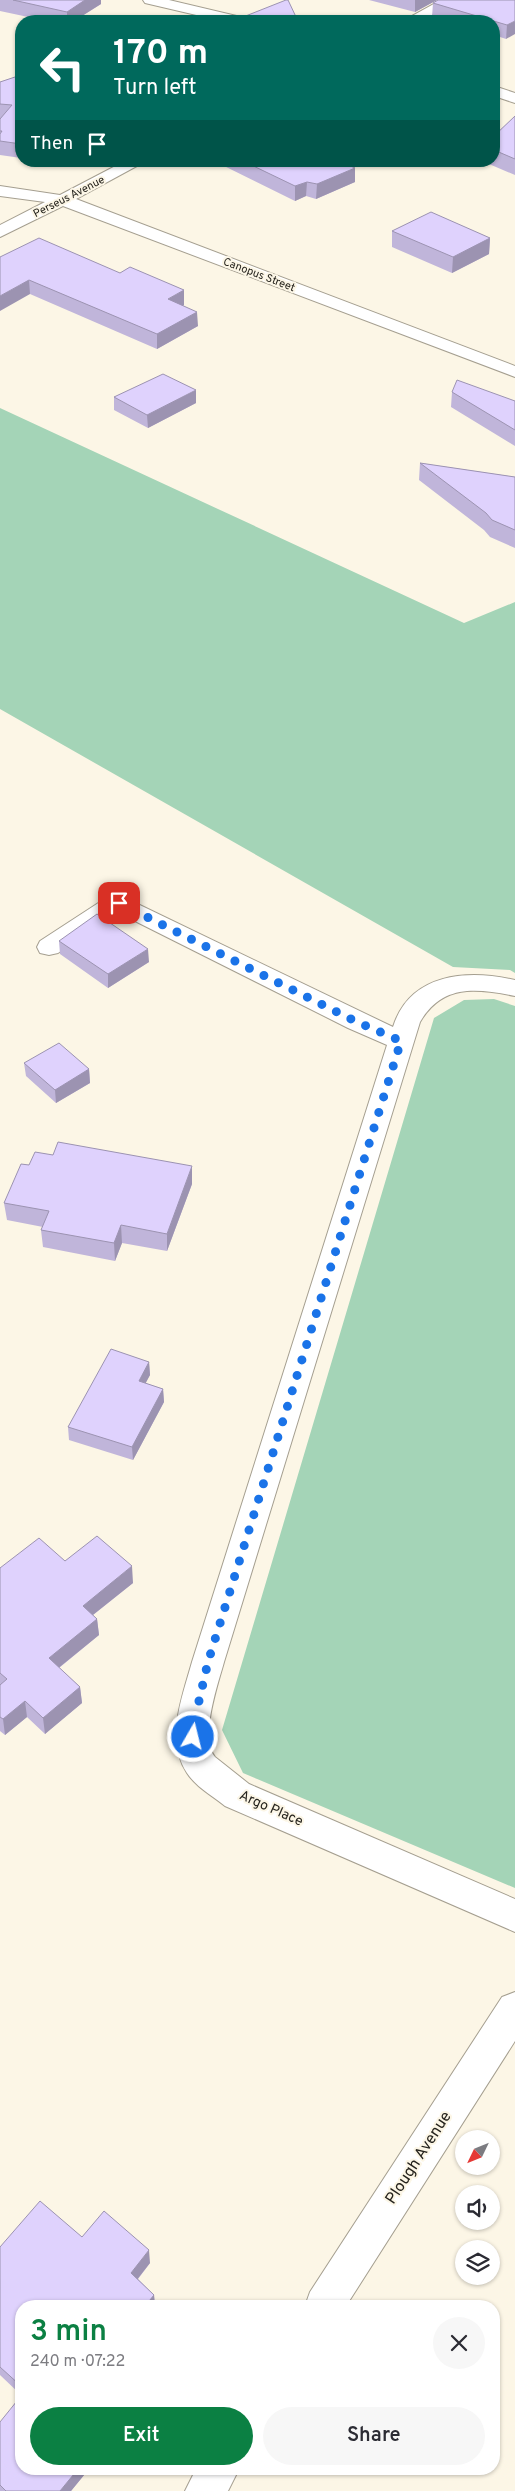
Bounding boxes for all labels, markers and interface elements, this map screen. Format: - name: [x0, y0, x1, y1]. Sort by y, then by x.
- text: 170 m: [113, 32, 208, 76]
- icon: left: [30, 35, 95, 100]
- text: Turn left: [113, 75, 196, 102]
- icon: arrive: [83, 130, 111, 158]
- text: Then: [30, 132, 73, 156]
- street label: Perseus Avenue: [31, 173, 107, 221]
- street label: Canopus Street: [221, 255, 297, 295]
- pin: [98, 882, 140, 924]
- icon: arrive: [105, 889, 133, 917]
- position arrow: [166, 1710, 218, 1762]
- street label: Argo Place: [236, 1787, 306, 1831]
- street label: Plough Avenue: [382, 2108, 456, 2208]
- north arrow: [455, 2130, 500, 2175]
- map controls: [455, 2130, 500, 2285]
- button: sound: [455, 2185, 500, 2230]
- button: layers: [455, 2240, 500, 2285]
- text: 3 min: [30, 2314, 107, 2351]
- button: close: [433, 2317, 485, 2369]
- text: 240 m · 07:22: [30, 2352, 125, 2372]
- button: Exit: [30, 2407, 253, 2465]
- button: Share: [263, 2407, 485, 2465]

